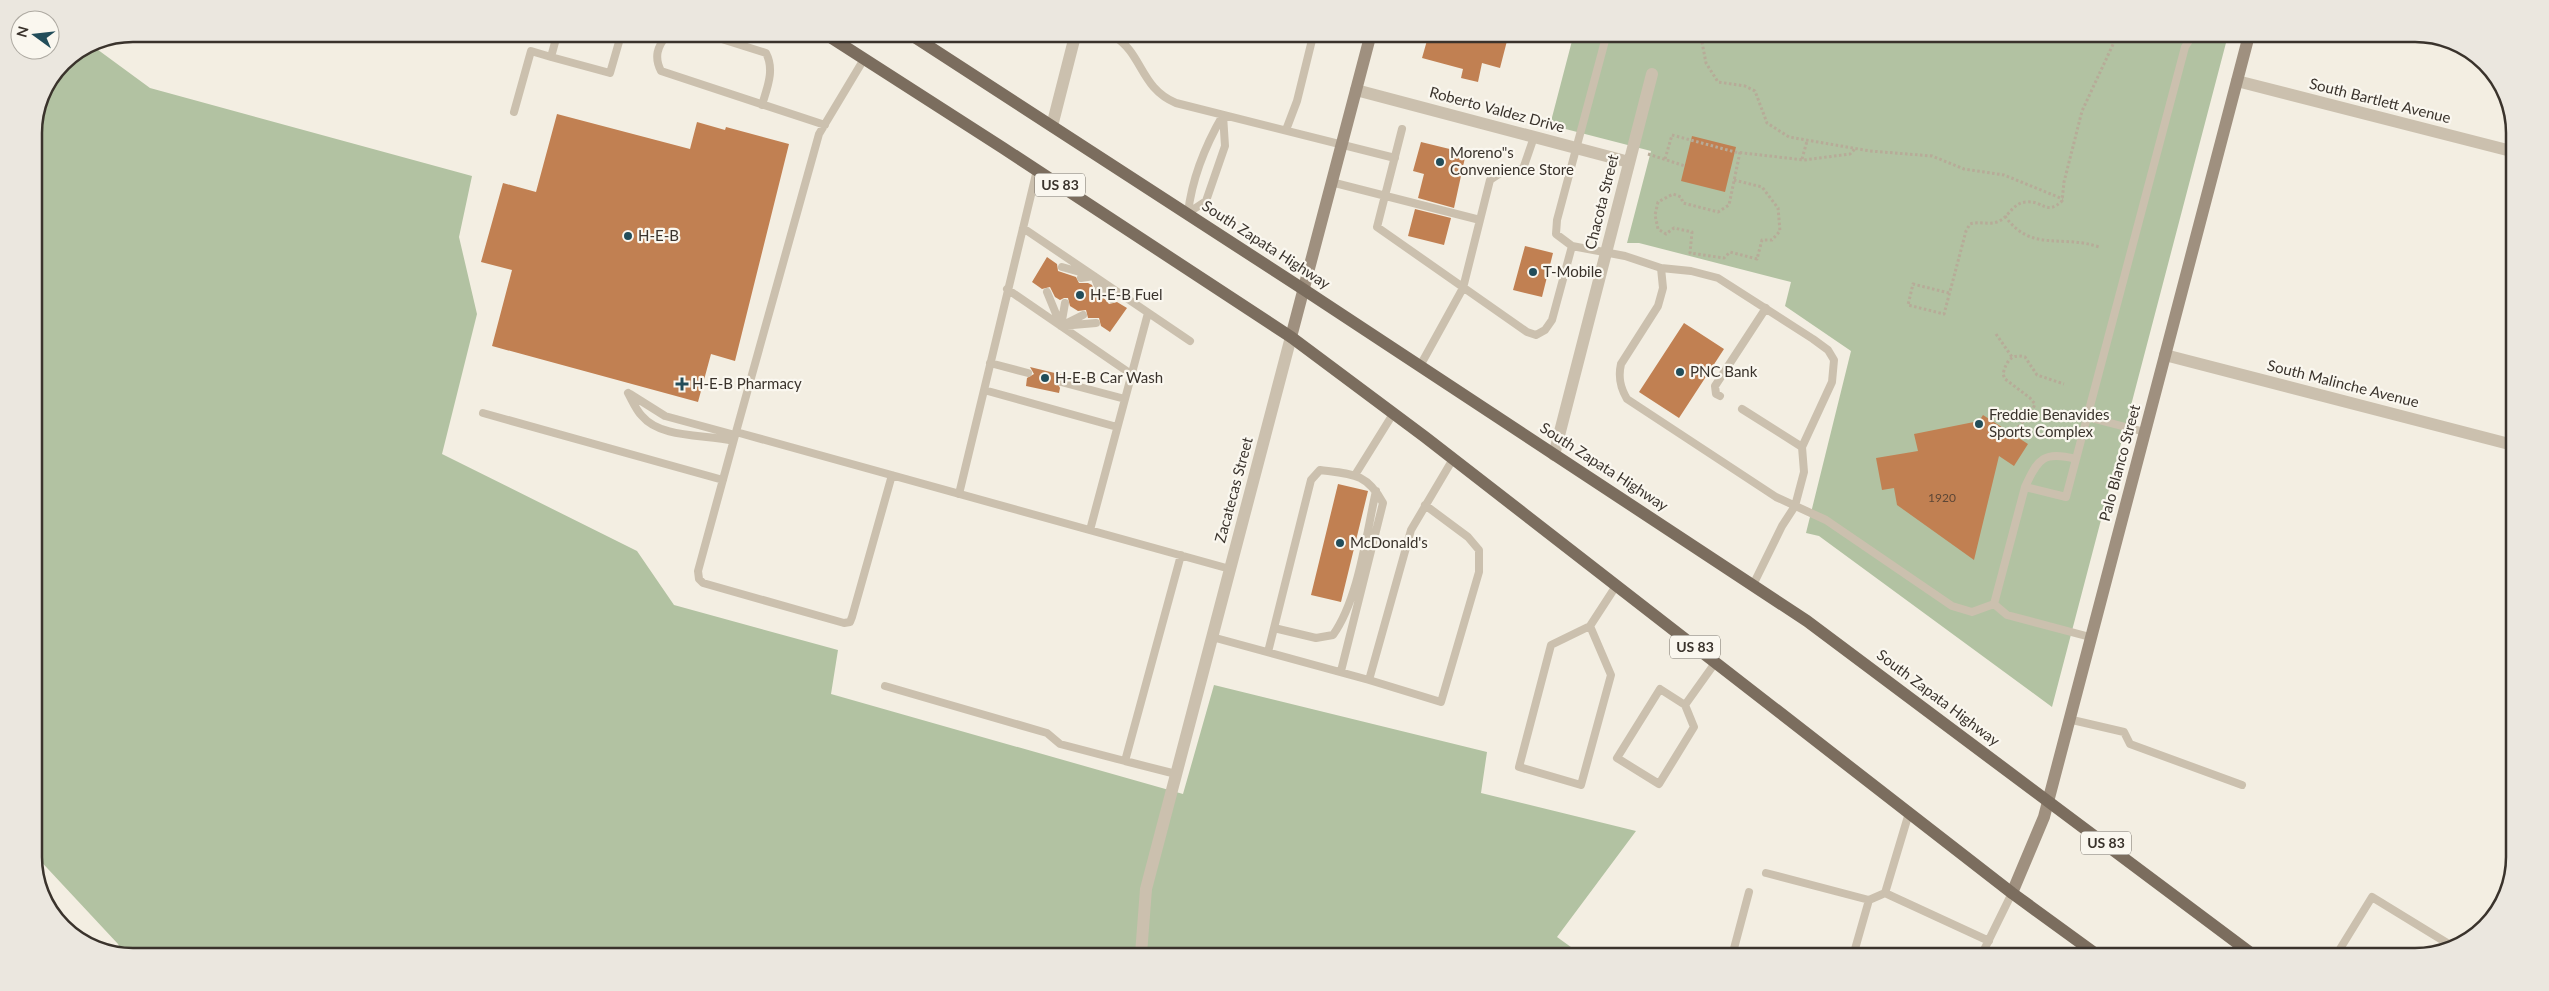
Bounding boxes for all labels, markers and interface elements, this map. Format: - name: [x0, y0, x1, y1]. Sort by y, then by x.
- north arrow: [10, 10, 60, 60]
- text: N: [12, 24, 32, 39]
- street label: South Bartlett Avenue: [2308, 74, 2453, 126]
- street label: Roberto Valdez Drive: [1428, 82, 1567, 136]
- place label: Moreno"s Convenience Store: [1450, 143, 1574, 178]
- street label: Chacota Street: [1581, 152, 1622, 251]
- marker: Moreno"s Convenience Store: [1434, 156, 1446, 168]
- road number: US 83: [1035, 174, 1085, 196]
- street label: South Zapata Highway: [1199, 196, 1334, 292]
- place label: H-E-B: [638, 226, 679, 244]
- marker: H-E-B: [622, 230, 634, 242]
- place label: T-Mobile: [1543, 262, 1602, 280]
- marker: T-Mobile: [1527, 266, 1539, 278]
- place label: H-E-B Fuel: [1090, 285, 1163, 303]
- marker: H-E-B Fuel: [1074, 289, 1086, 301]
- street label: South Malinche Avenue: [2266, 355, 2421, 411]
- place label: PNC Bank: [1690, 362, 1758, 380]
- marker: PNC Bank: [1674, 366, 1686, 378]
- place label: H-E-B Car Wash: [1055, 368, 1163, 386]
- marker: H-E-B Car Wash: [1039, 372, 1051, 384]
- place label: H-E-B Pharmacy: [692, 374, 802, 392]
- marker: H-E-B Pharmacy: [676, 378, 688, 390]
- street label: Palo Blanco Street: [2095, 402, 2143, 523]
- place label: Freddie Benavides Sports Complex: [1989, 405, 2109, 440]
- street label: South Zapata Highway: [1537, 418, 1672, 514]
- marker: Freddie Benavides Sports Complex: [1973, 418, 1985, 430]
- street label: Zacatecas Street: [1210, 434, 1256, 545]
- house number: 1920: [1928, 490, 1956, 505]
- place label: McDonald's: [1350, 533, 1428, 551]
- marker: McDonald's: [1334, 537, 1346, 549]
- road number: US 83: [1670, 636, 1720, 659]
- street label: South Zapata Highway: [1874, 645, 2004, 749]
- road number: US 83: [2081, 831, 2131, 854]

